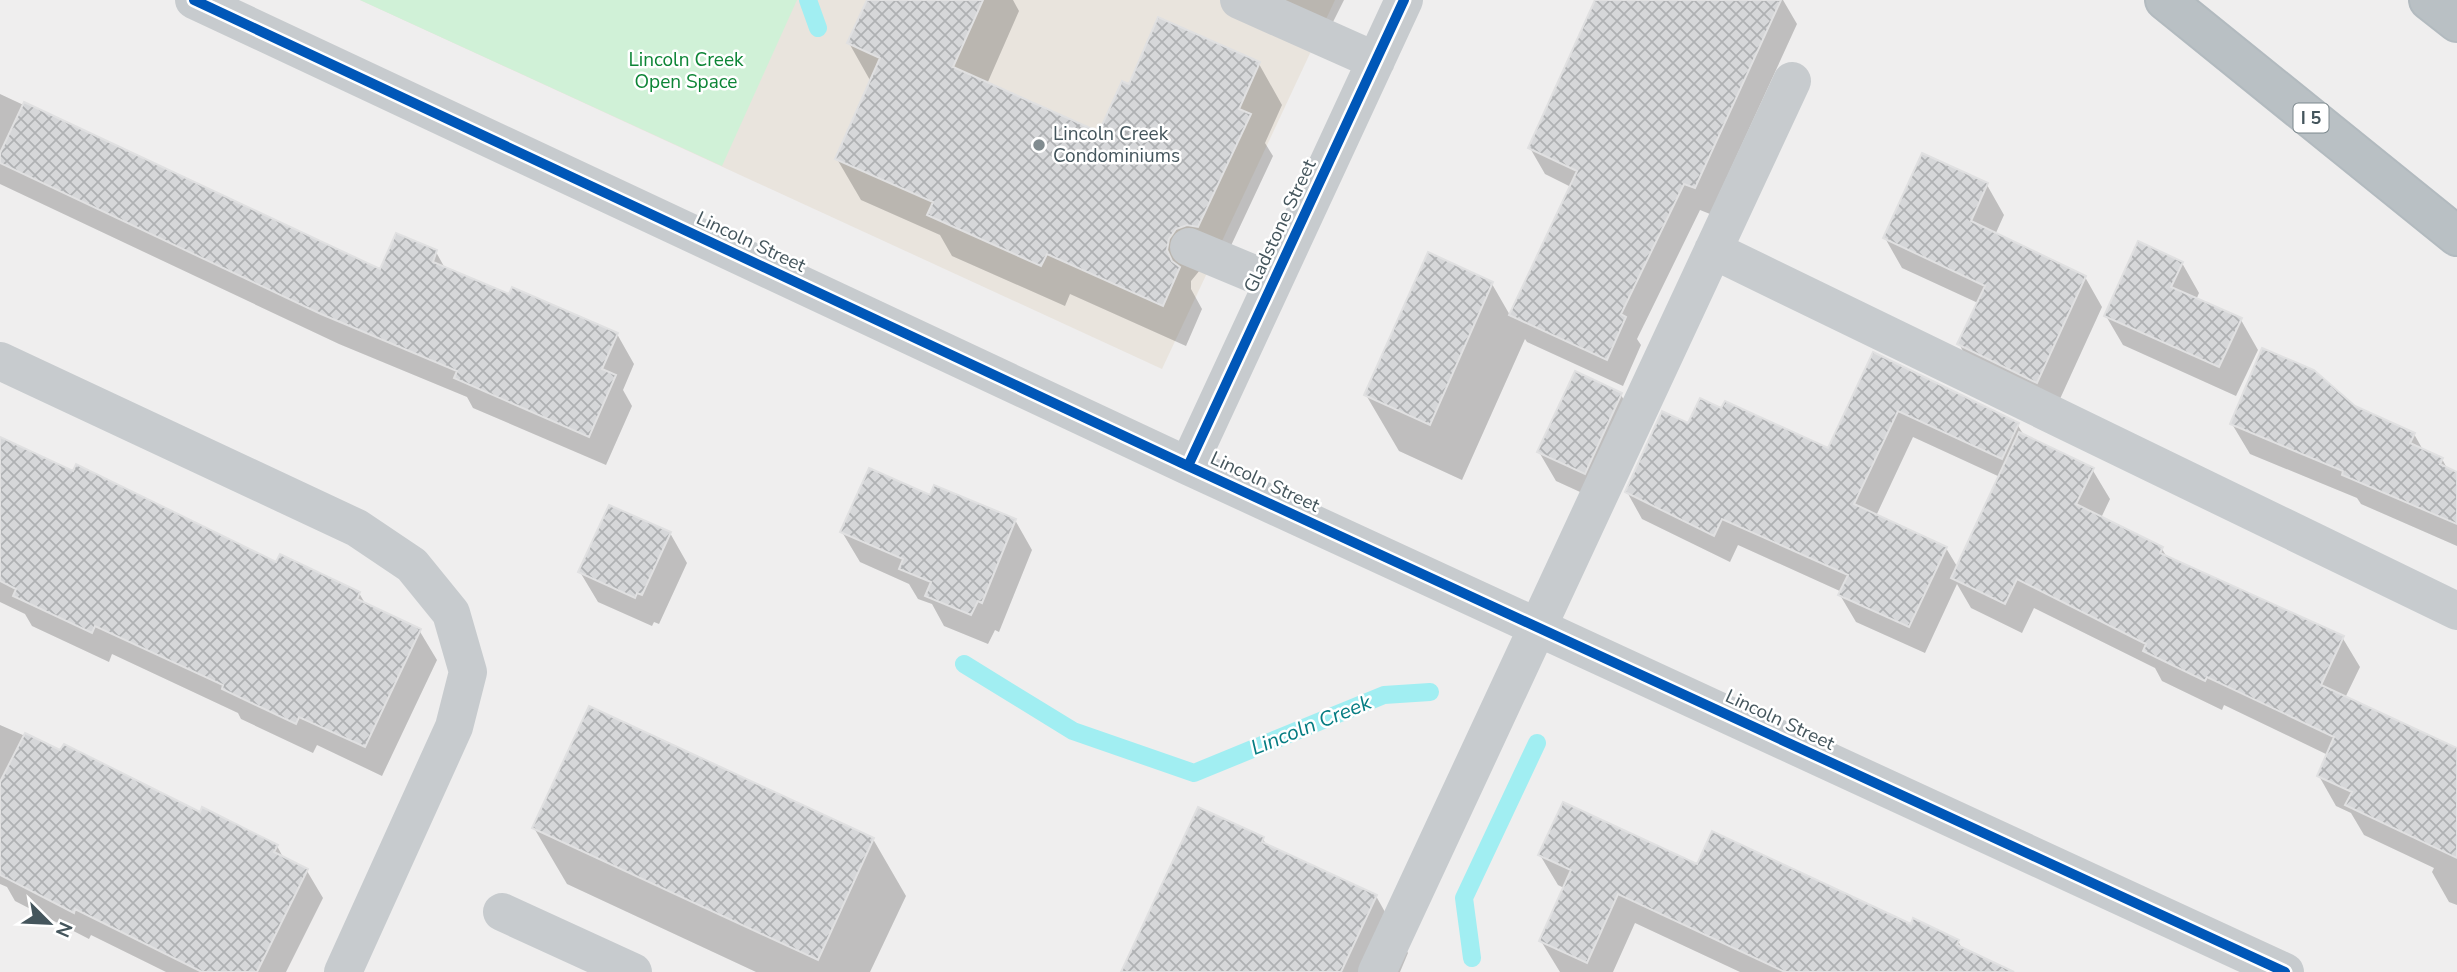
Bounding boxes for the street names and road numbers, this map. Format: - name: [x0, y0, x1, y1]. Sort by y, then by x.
- road number: I 5: [2294, 104, 2328, 132]
- street label: Gladstone Street: [1238, 155, 1322, 297]
- street label: Lincoln Street: [692, 205, 810, 279]
- street label: Lincoln Street: [1206, 445, 1324, 519]
- street label: Lincoln Street: [1721, 683, 1839, 757]

